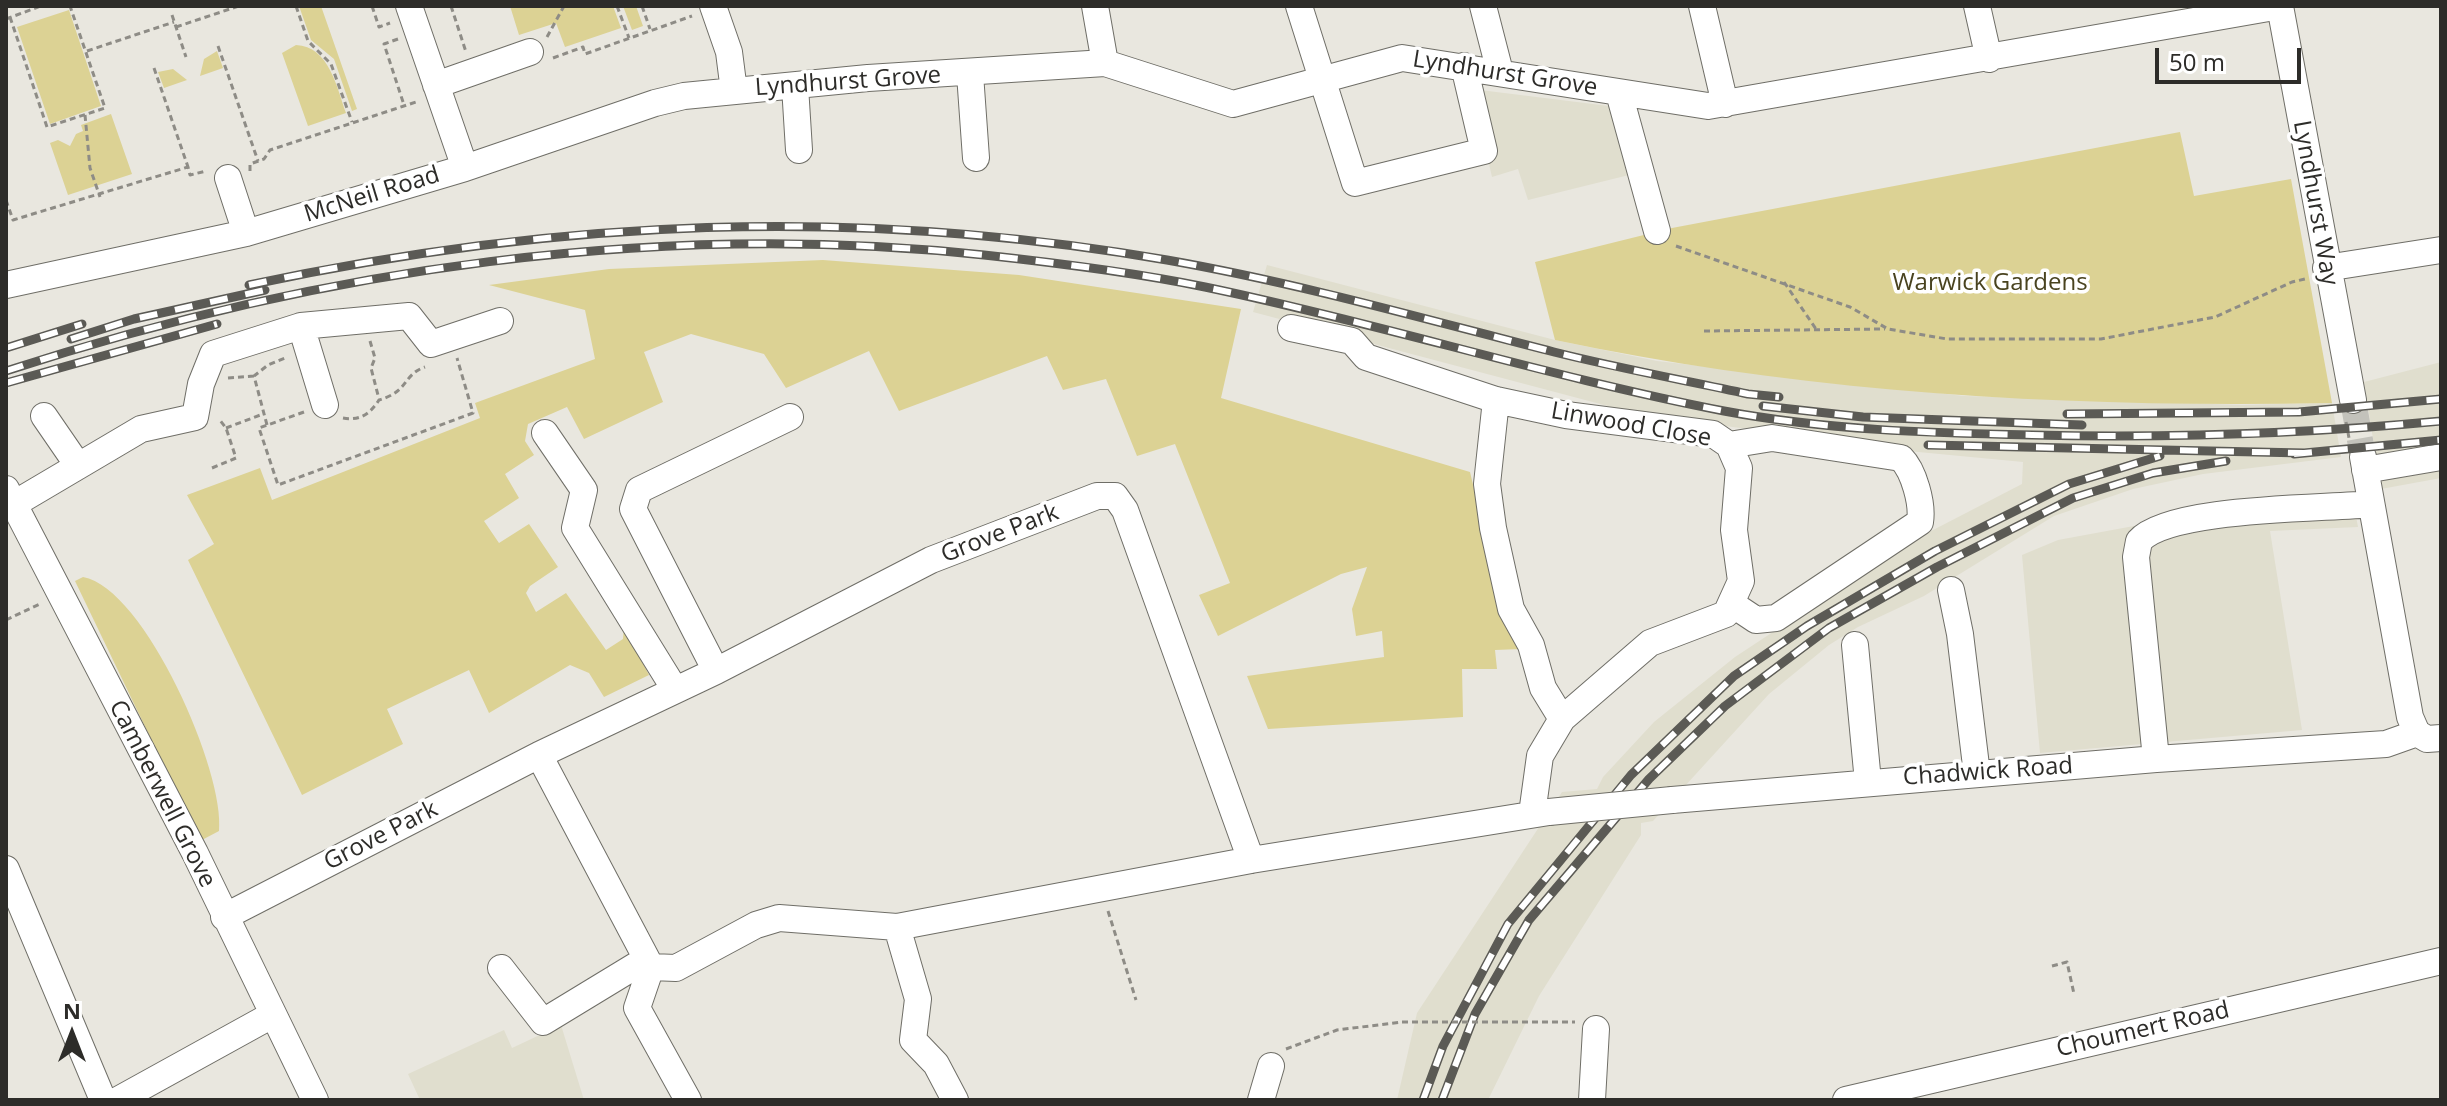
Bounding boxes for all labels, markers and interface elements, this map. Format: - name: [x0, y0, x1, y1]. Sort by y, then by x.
- scale bar: [2159, 32, 2305, 82]
- street label: Lyndhurst Grove: [1411, 45, 1599, 103]
- text: 50 m: [2169, 45, 2225, 78]
- street label: Lyndhurst Grove: [754, 61, 942, 103]
- street label: Lyndhurst Way: [2286, 118, 2344, 288]
- street label: McNeil Road: [301, 161, 443, 229]
- park label: Warwick Gardens: [1892, 269, 2088, 297]
- street label: Linwood Close: [1549, 397, 1713, 453]
- street label: Grove Park: [937, 498, 1063, 570]
- street label: Camberwell Grove: [102, 696, 222, 892]
- street label: Chadwick Road: [1902, 752, 2074, 792]
- street label: Grove Park: [319, 795, 443, 877]
- north arrow: [32, 994, 112, 1074]
- text: N: [63, 995, 81, 1025]
- street label: Choumert Road: [2054, 996, 2232, 1064]

